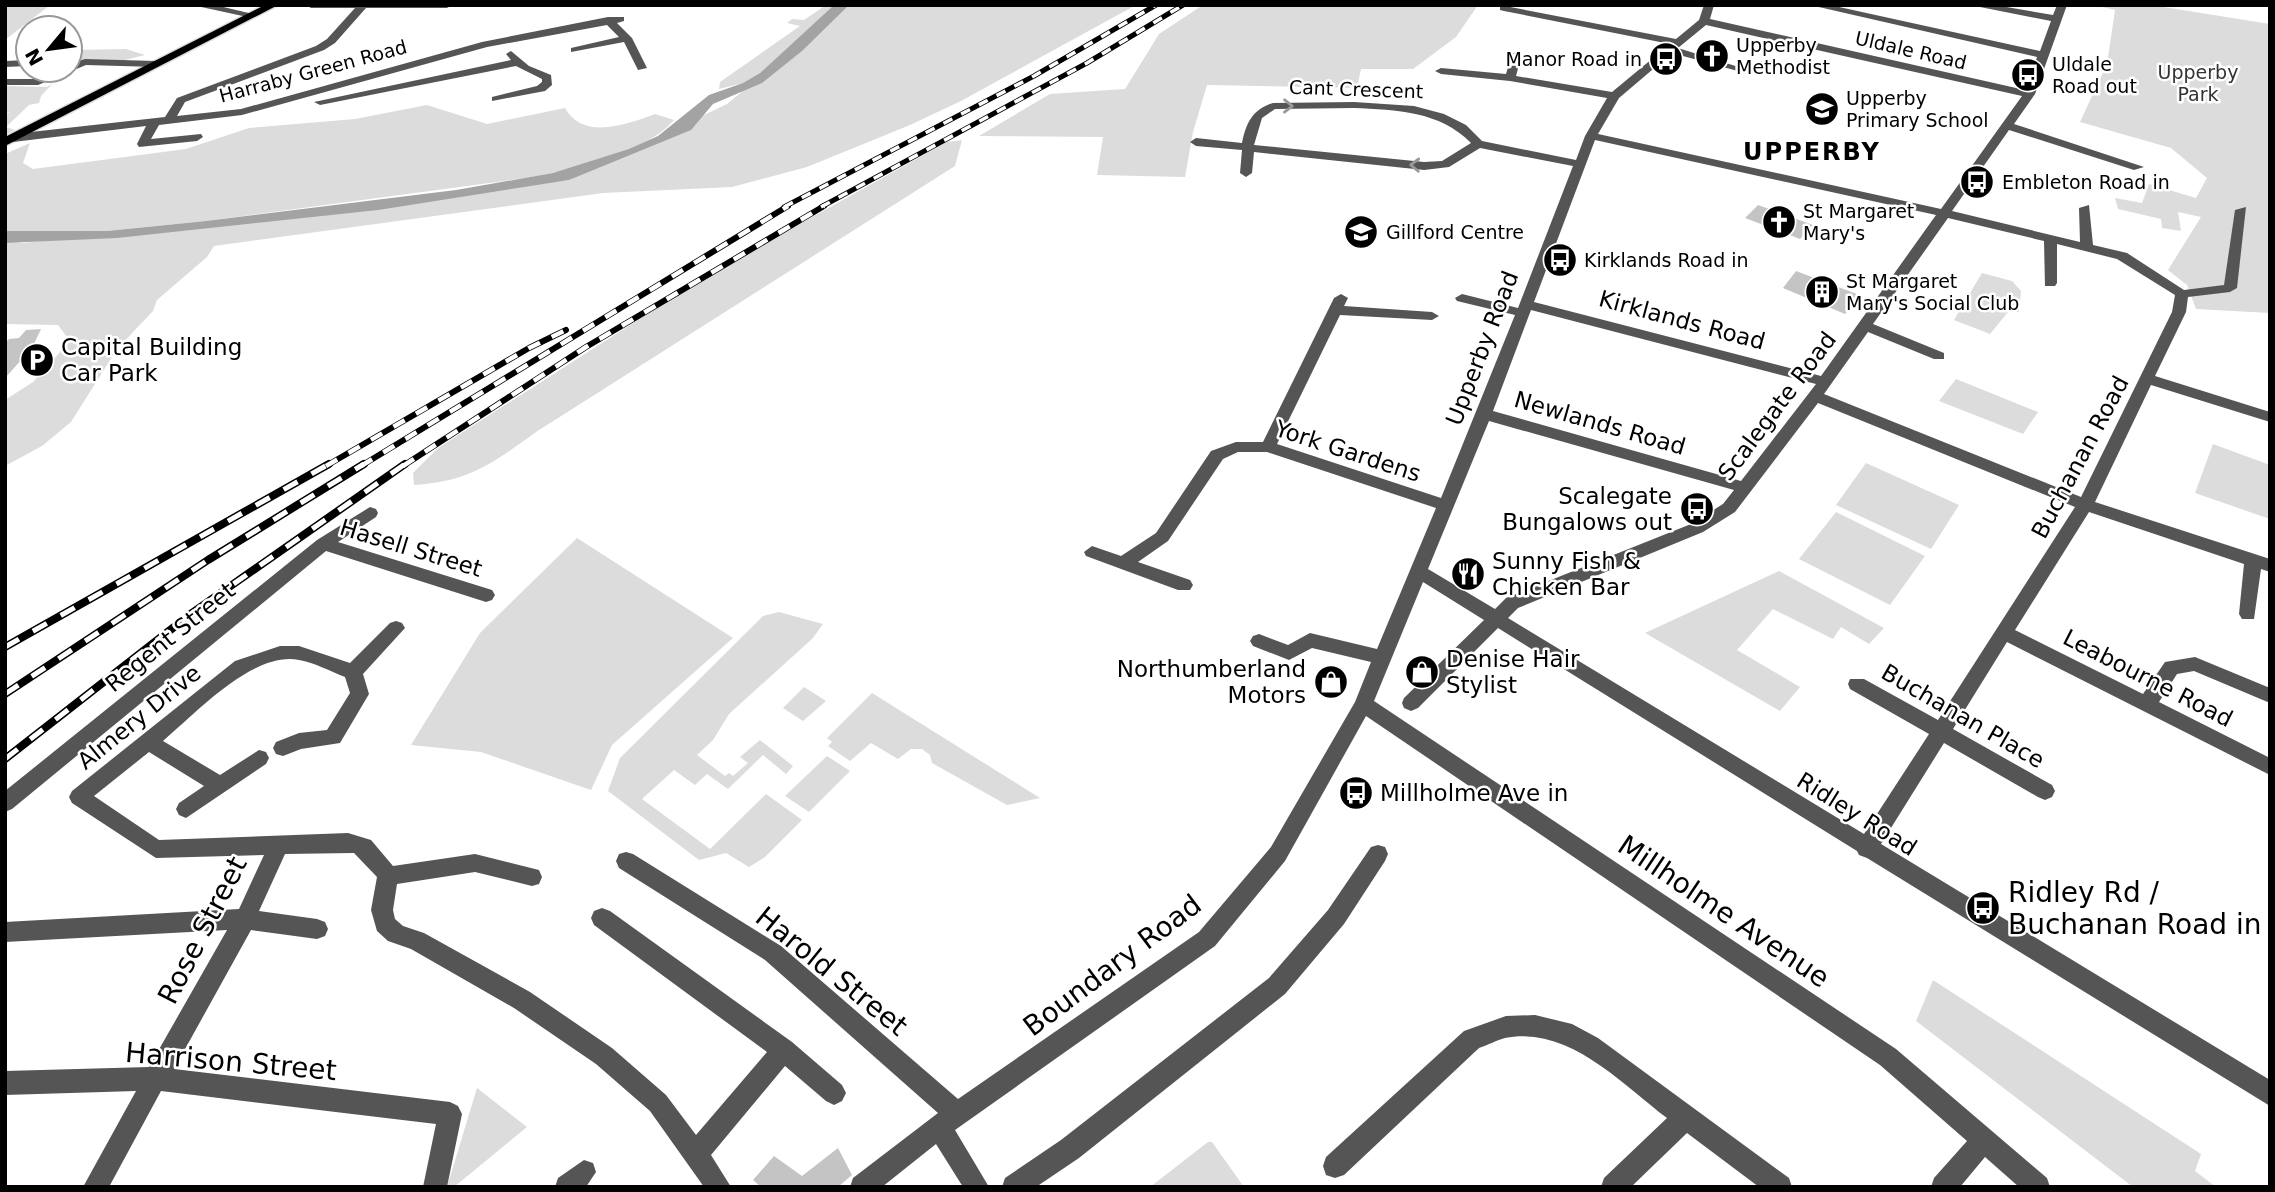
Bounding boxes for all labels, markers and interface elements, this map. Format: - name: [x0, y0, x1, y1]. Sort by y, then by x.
- north arrow: [14, 14, 84, 84]
- street label: Uldale Road: [1853, 27, 1969, 73]
- place label: Upperby Methodist: [1736, 34, 1830, 78]
- street label: Harraby Green Road: [217, 35, 409, 107]
- church icon: Upperby Methodist: [1693, 37, 1731, 75]
- bus stop icon: Manor Road in: [1647, 40, 1685, 78]
- text: N: [21, 45, 48, 70]
- place label: Manor Road in: [1505, 48, 1642, 70]
- place label: Uldale Road out: [2052, 53, 2137, 97]
- bus stop icon: Uldale Road out: [2009, 56, 2047, 94]
- park label: Upperby Park: [2158, 61, 2238, 105]
- street label: Cant Crescent: [1288, 76, 1424, 102]
- place label: Upperby Primary School: [1846, 87, 1989, 131]
- school or university icon: Upperby Primary School: [1803, 90, 1841, 128]
- one-way arrow: [1283, 98, 1293, 114]
- district label: UPPERBY: [1743, 138, 1881, 166]
- one-way arrow: [1410, 158, 1421, 173]
- bus stop icon: Embleton Road in: [1958, 163, 1996, 201]
- place label: Embleton Road in: [2002, 171, 2170, 193]
- place label: St Margaret Mary's: [1803, 200, 1914, 244]
- church icon: St Margaret Mary's: [1760, 203, 1798, 241]
- school or university icon: Gillford Centre: [1342, 213, 1380, 251]
- place label: Gillford Centre: [1386, 221, 1524, 243]
- bus stop icon: Kirklands Road in: [1541, 241, 1579, 279]
- place label: Kirklands Road in: [1584, 249, 1749, 271]
- street label: Upperby Road: [1441, 267, 1523, 429]
- place label: St Margaret Mary's Social Club: [1846, 270, 2019, 314]
- building icon: St Margaret Mary's Social Club: [1803, 273, 1841, 311]
- street label: Kirklands Road: [1596, 285, 1768, 355]
- street label: Scalegate Road: [1713, 327, 1841, 485]
- place label: Capital Building Car Park: [61, 334, 242, 386]
- parking icon: Capital Building Car Park: [18, 341, 56, 379]
- street label: Buchanan Road: [2026, 371, 2134, 543]
- street label: Newlands Road: [1511, 386, 1689, 460]
- street label: York Gardens: [1271, 415, 1424, 487]
- place label: Scalegate Bungalows out: [1502, 483, 1672, 535]
- bus stop icon: Scalegate Bungalows out: [1678, 490, 1716, 528]
- street label: Hasell Street: [337, 514, 485, 582]
- place label: Sunny Fish & Chicken Bar: [1492, 548, 1641, 600]
- restaurant icon: Sunny Fish & Chicken Bar: [1449, 555, 1487, 593]
- street label: Regent Street: [100, 577, 240, 697]
- street label: Leabourne Road: [2059, 624, 2237, 732]
- place label: Denise Hair Stylist: [1446, 646, 1580, 698]
- shop icon: Denise Hair Stylist: [1403, 653, 1441, 691]
- place label: Northumberland Motors: [1117, 656, 1306, 708]
- street label: Buchanan Place: [1877, 659, 2049, 773]
- street label: Almery Drive: [72, 660, 206, 774]
- shop icon: Northumberland Motors: [1312, 663, 1350, 701]
- street label: Ridley Road: [1792, 767, 1922, 861]
- bus stop icon: Millholme Ave in: [1337, 774, 1375, 812]
- place label: Millholme Ave in: [1380, 780, 1568, 806]
- street label: Millholme Avenue: [1612, 829, 1836, 994]
- street label: Rose Street: [151, 851, 254, 1009]
- place label: Ridley Rd / Buchanan Road in: [2008, 876, 2262, 941]
- street label: Boundary Road: [1017, 888, 1208, 1043]
- bus stop icon: Ridley Rd / Buchanan Road in: [1964, 889, 2002, 927]
- street label: Harold Street: [749, 900, 914, 1043]
- street label: Harrison Street: [124, 1036, 338, 1087]

